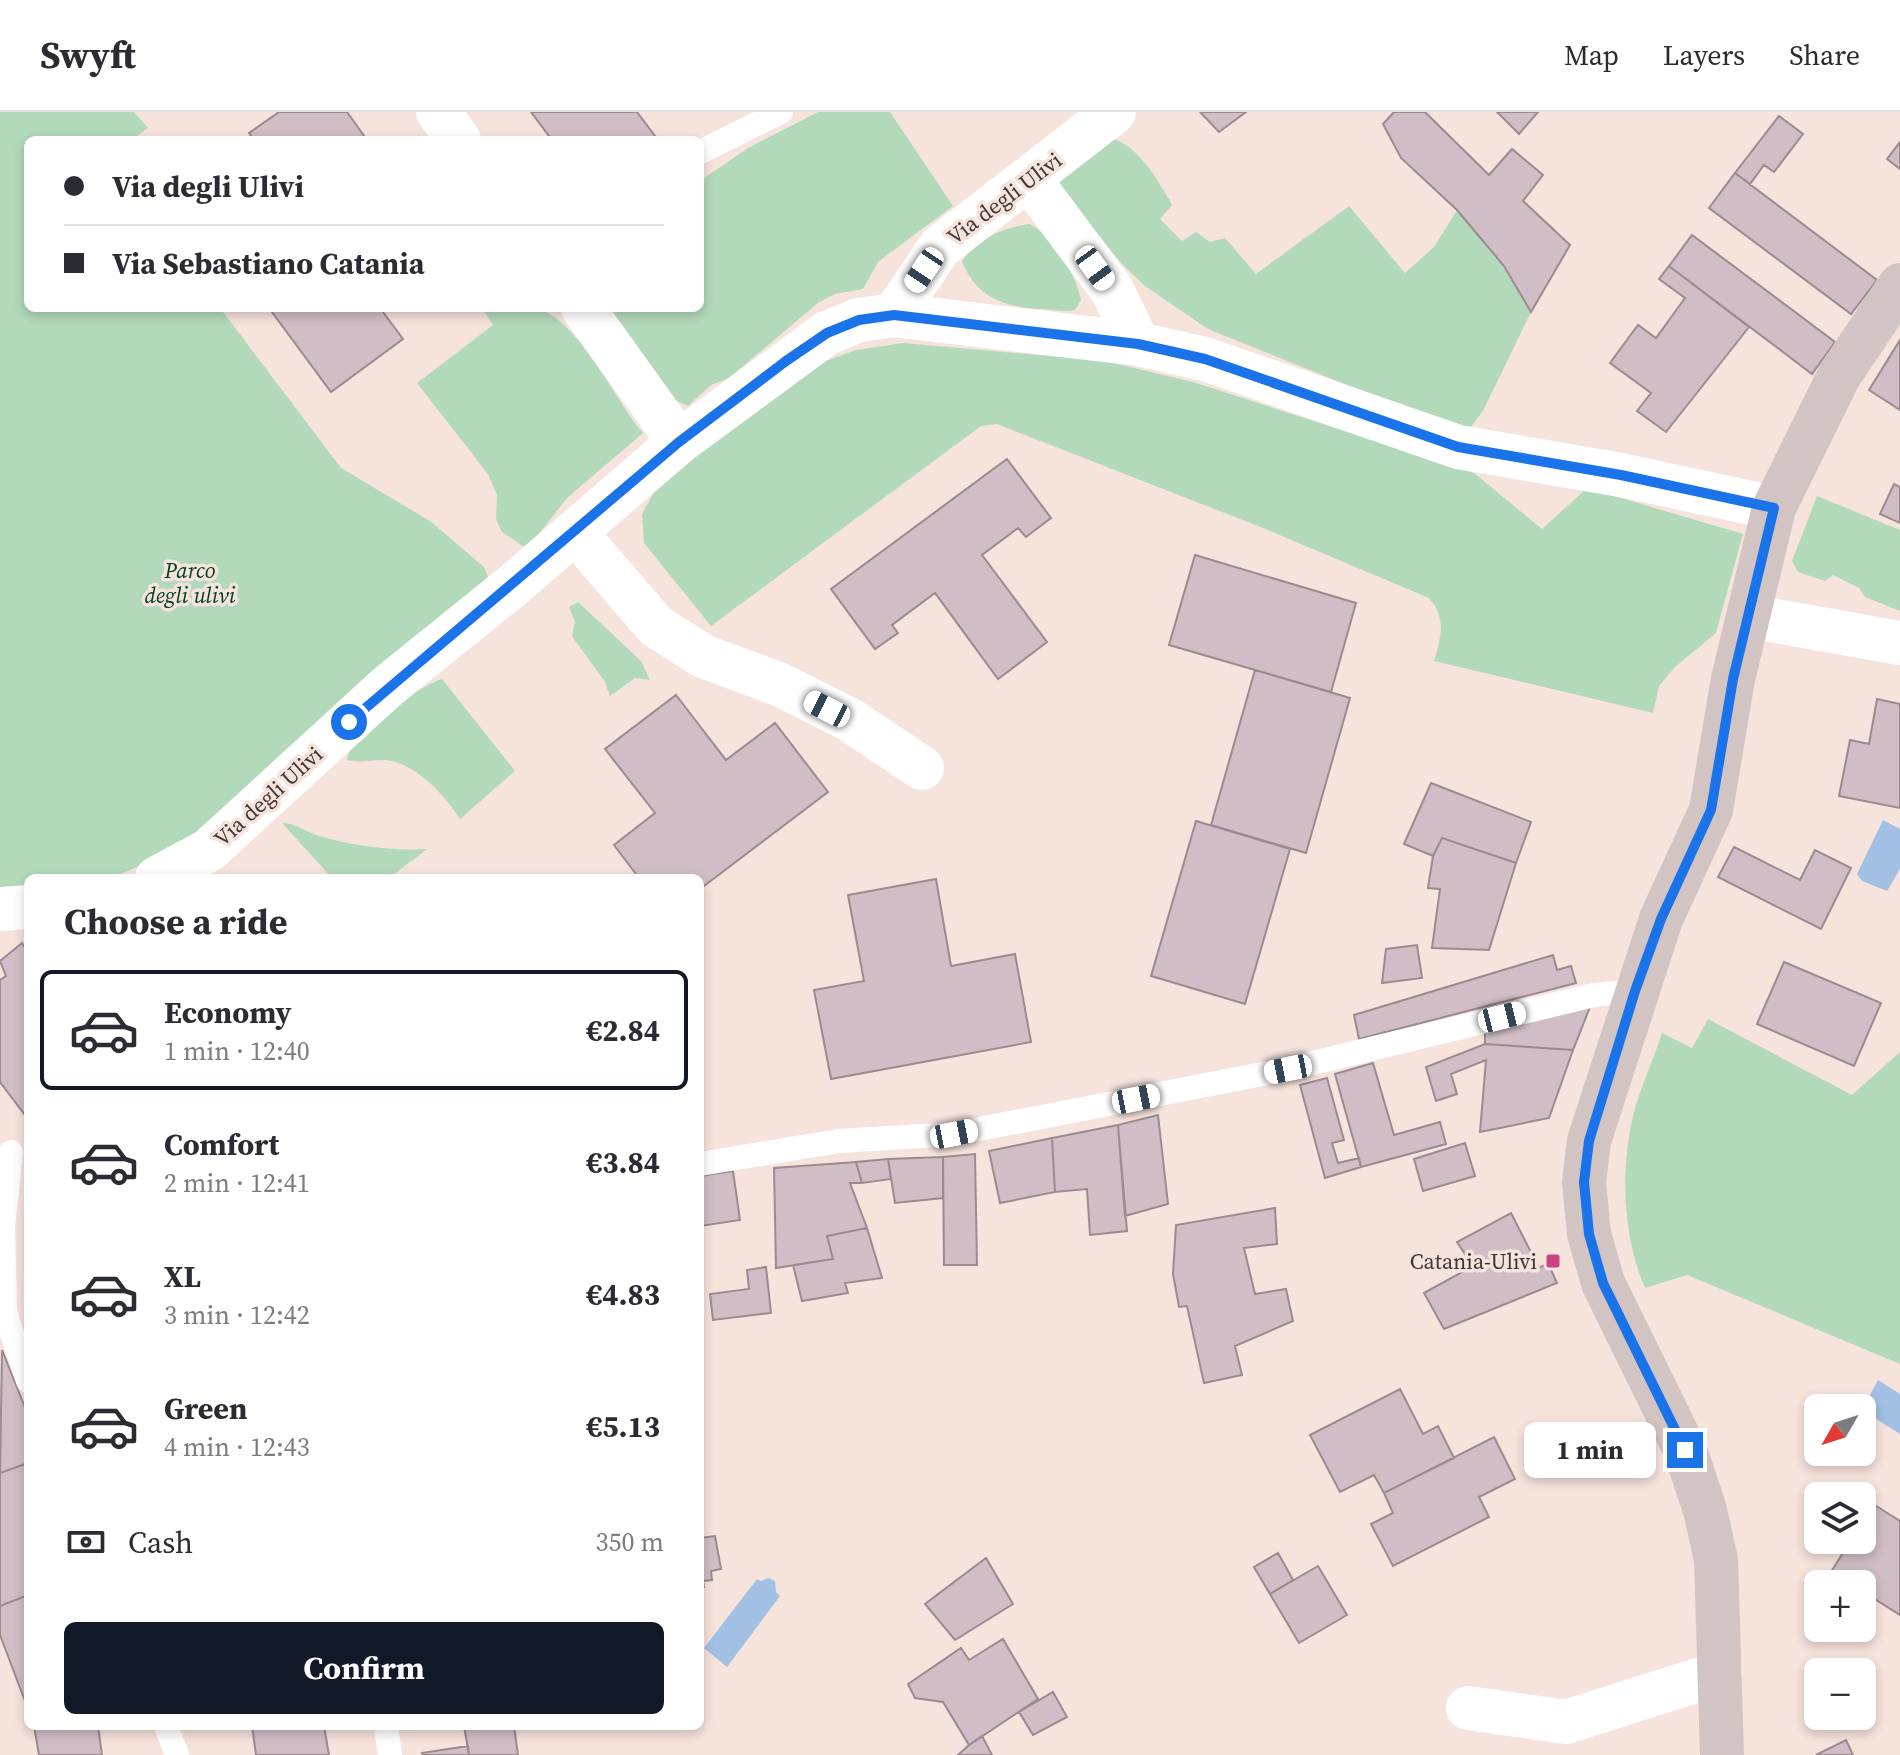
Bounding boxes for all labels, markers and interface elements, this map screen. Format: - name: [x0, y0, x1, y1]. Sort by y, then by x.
- text: Swyft: [40, 29, 136, 81]
- text: Map: [1564, 36, 1619, 74]
- text: Layers: [1663, 36, 1745, 74]
- text: Share: [1789, 36, 1860, 74]
- street label: Via degli Ulivi: [940, 145, 1068, 251]
- text: Via degli Ulivi: [112, 166, 304, 207]
- car: [1071, 242, 1119, 294]
- text: Via Sebastiano Catania: [112, 243, 425, 284]
- car: [901, 243, 947, 297]
- park label: Parco degli ulivi: [145, 555, 236, 610]
- car: [800, 687, 854, 731]
- route start: [331, 704, 367, 740]
- street label: Via degli Ulivi: [207, 739, 329, 853]
- text: Choose a ride: [64, 897, 287, 946]
- text: Economy: [164, 992, 292, 1033]
- icon: car: [68, 994, 140, 1066]
- car: [1476, 1000, 1528, 1034]
- text: €2.84: [586, 1010, 660, 1051]
- text: 1 min · 12:40: [164, 1033, 310, 1069]
- car: [1262, 1053, 1314, 1085]
- car: [1110, 1083, 1162, 1115]
- car: [928, 1118, 980, 1150]
- text: Comfort: [164, 1124, 279, 1165]
- icon: car: [68, 1126, 140, 1198]
- text: €3.84: [586, 1142, 660, 1183]
- text: 2 min · 12:41: [164, 1165, 310, 1201]
- place label: Catania-Ulivi: [1410, 1246, 1537, 1276]
- marker: Catania-Ulivi: [1544, 1252, 1562, 1270]
- text: XL: [164, 1256, 201, 1297]
- icon: car: [68, 1258, 140, 1330]
- text: €4.83: [586, 1274, 660, 1315]
- text: 3 min · 12:42: [164, 1297, 310, 1333]
- text: Green: [164, 1388, 247, 1429]
- icon: car: [68, 1390, 140, 1462]
- north arrow: [1804, 1394, 1876, 1466]
- map controls: [1804, 1394, 1876, 1730]
- text: €5.13: [586, 1406, 660, 1447]
- callout: 1 min: [1525, 1422, 1657, 1478]
- text: 4 min · 12:43: [164, 1429, 310, 1465]
- text: 1 min: [1556, 1432, 1624, 1468]
- route end: [1667, 1432, 1703, 1468]
- button: layers: [1804, 1482, 1876, 1554]
- icon: cash: [64, 1520, 108, 1564]
- text: Cash: [128, 1522, 193, 1563]
- text: 350 m: [596, 1524, 664, 1560]
- button: +: [1804, 1570, 1876, 1642]
- button: Confirm: [64, 1622, 664, 1714]
- button: −: [1804, 1658, 1876, 1730]

